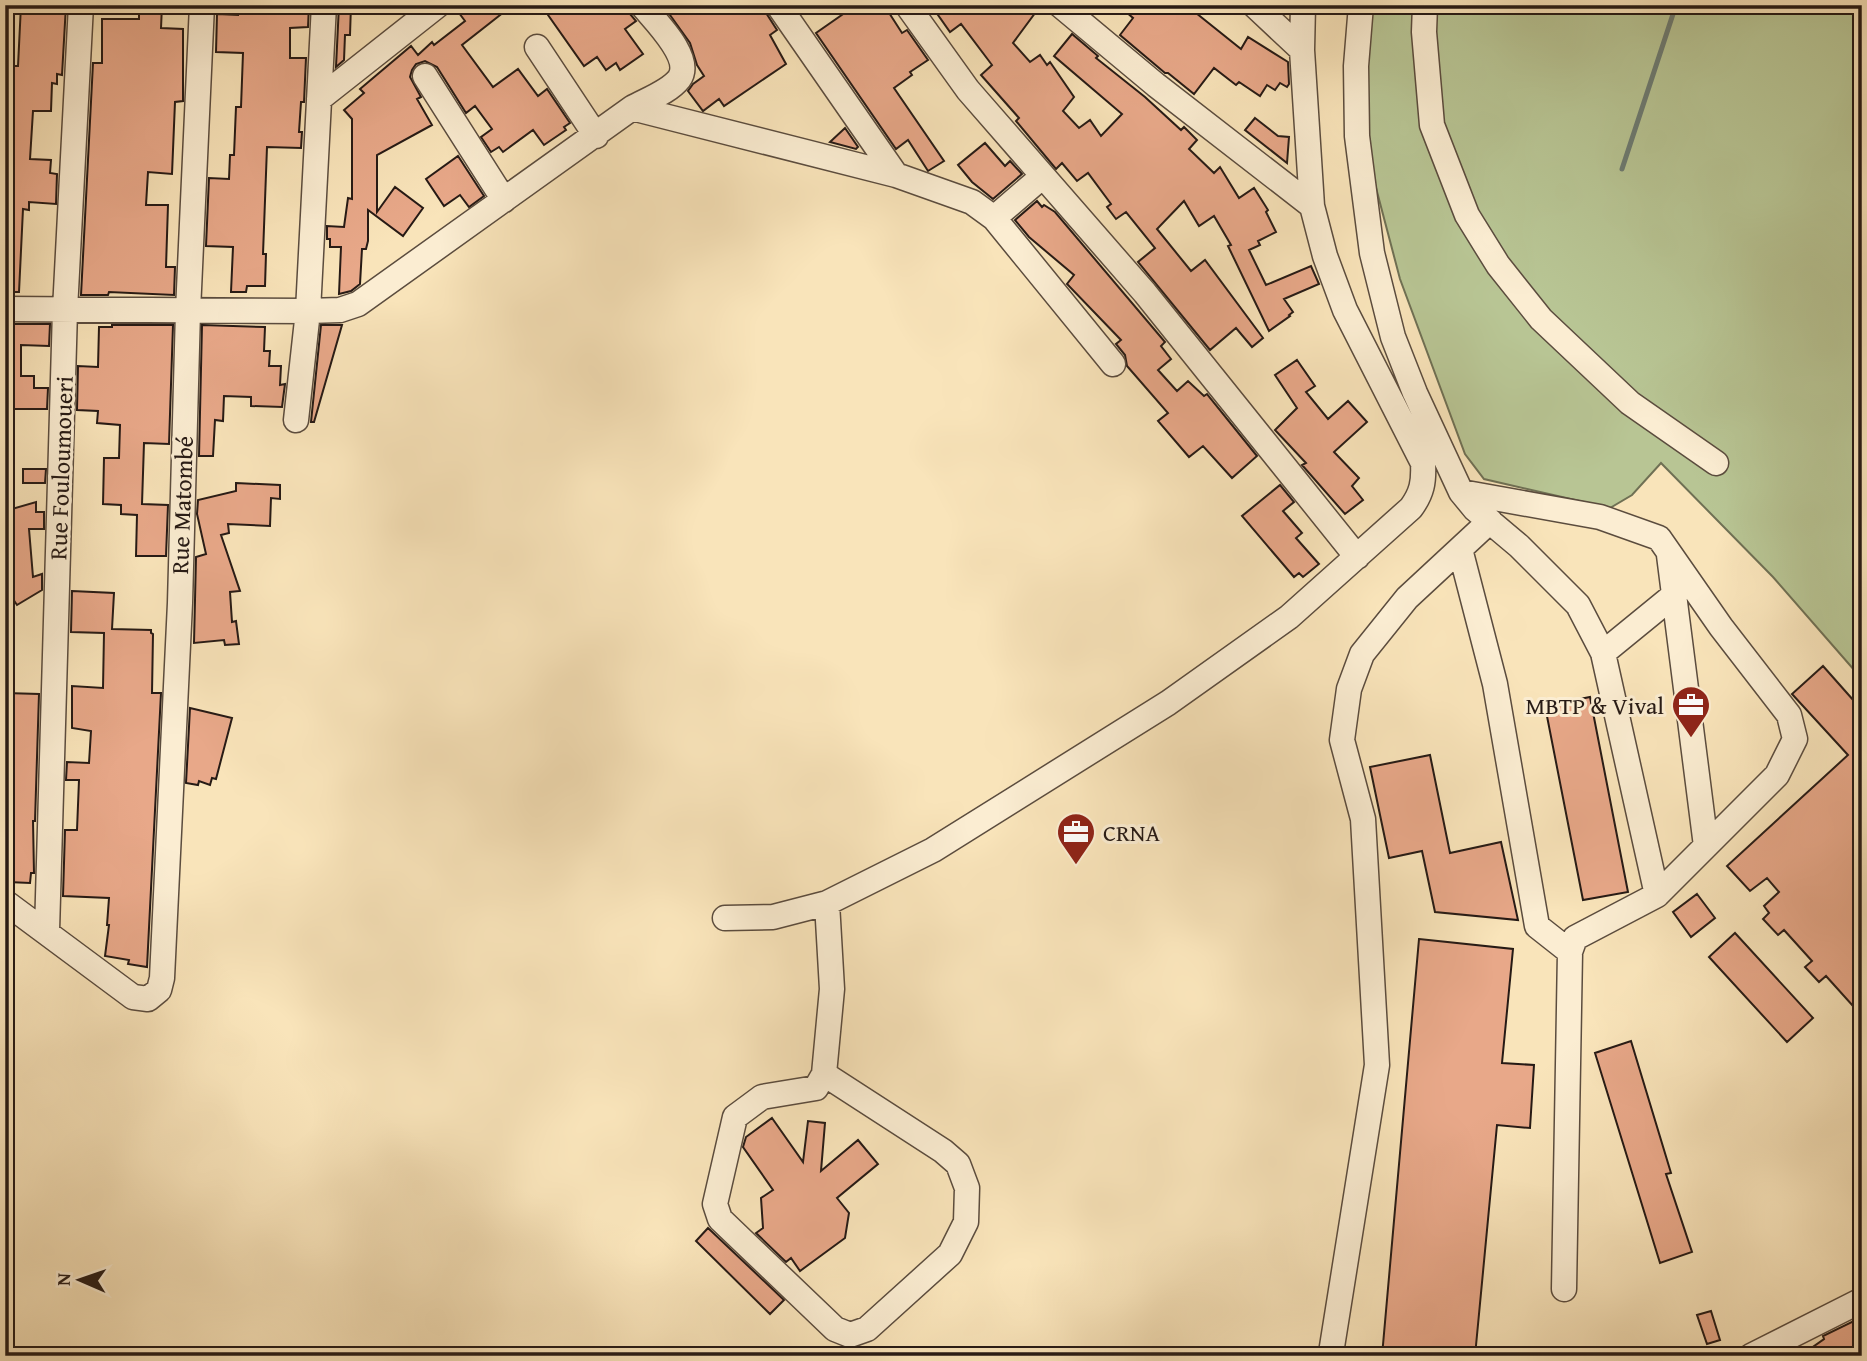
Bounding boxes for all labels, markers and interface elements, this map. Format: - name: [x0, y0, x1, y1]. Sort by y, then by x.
- street label: Rue Fouloumoueri: [40, 375, 82, 561]
- street label: Rue Matombé: [162, 435, 202, 575]
- office icon: MBTP & Vival: [1670, 684, 1712, 739]
- place label: MBTP & Vival: [1526, 688, 1664, 723]
- office icon: CRNA: [1055, 811, 1097, 866]
- place label: CRNA: [1103, 815, 1161, 850]
- north arrow: [46, 1246, 116, 1316]
- text: N: [49, 1272, 77, 1286]

